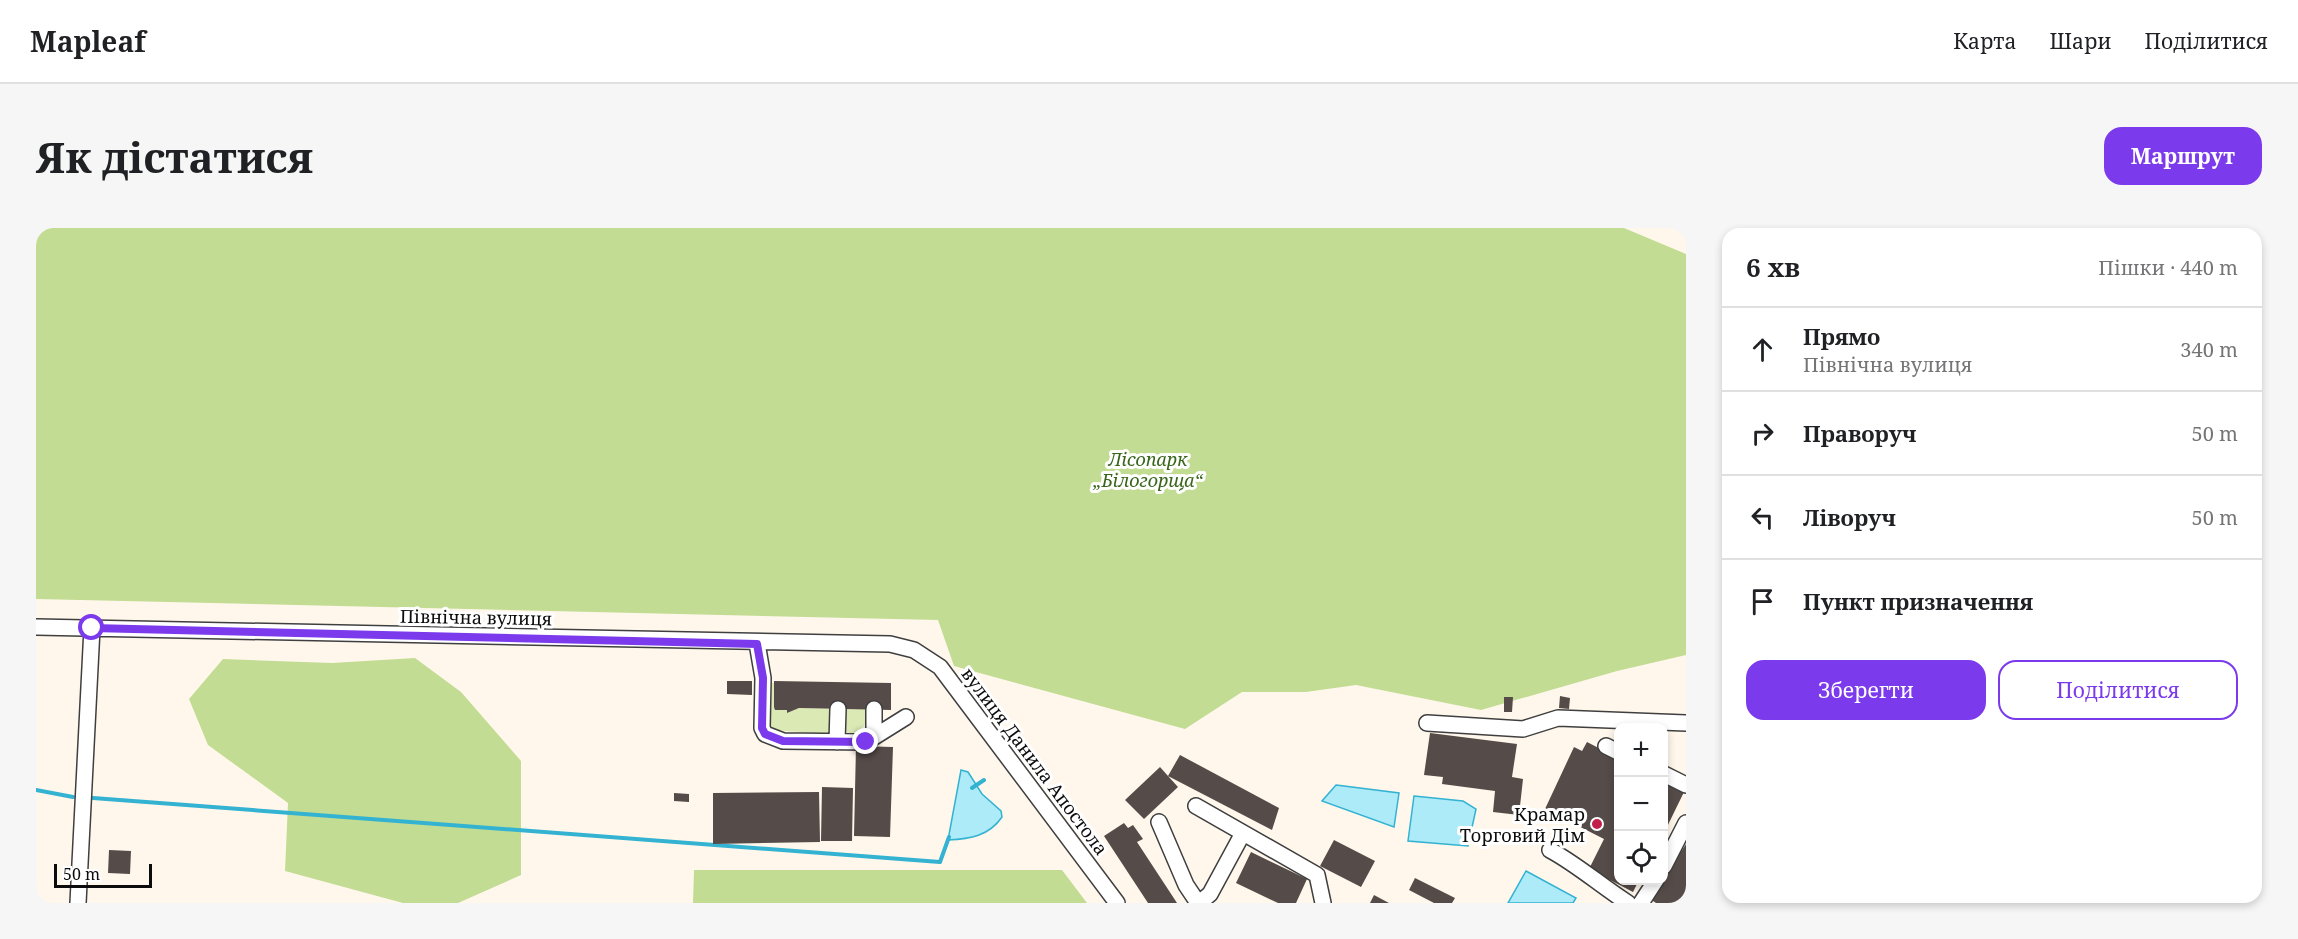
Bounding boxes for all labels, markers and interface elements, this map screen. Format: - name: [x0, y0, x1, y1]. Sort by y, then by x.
- text: Mapleaf: [30, 22, 146, 60]
- text: Карта: [1953, 27, 2016, 55]
- text: Шари: [2049, 27, 2111, 55]
- text: Поділитися: [2144, 27, 2268, 55]
- button: Маршрут: [2104, 127, 2262, 185]
- text: Як дістатися: [36, 128, 313, 185]
- text: 6 хв: [1746, 249, 1800, 285]
- text: Пішки · 440 m: [2098, 254, 2238, 281]
- text: Прямо: [1803, 321, 1880, 351]
- icon: ahead: [1746, 333, 1779, 366]
- text: 340 m: [2180, 336, 2238, 363]
- text: Північна вулиця: [1803, 351, 1972, 378]
- icon: right: [1746, 417, 1779, 450]
- text: Праворуч: [1803, 418, 1917, 448]
- text: 50 m: [2192, 420, 2238, 447]
- park label: Лісопарк „Білогорща“: [1092, 447, 1204, 492]
- icon: left: [1746, 501, 1779, 534]
- text: Ліворуч: [1803, 502, 1896, 532]
- text: 50 m: [2192, 504, 2238, 531]
- icon: arrive: [1746, 585, 1779, 618]
- text: Пункт призначення: [1803, 586, 2033, 616]
- street label: Північна вулиця: [400, 604, 552, 630]
- route start: [78, 614, 104, 640]
- button: Зберегти: [1746, 660, 1986, 720]
- button: Поділитися: [1998, 660, 2238, 720]
- street label: вулиця Данила Апостола: [956, 662, 1114, 860]
- map controls: [1614, 723, 1668, 885]
- button: +: [1614, 723, 1668, 777]
- route end: [852, 728, 878, 754]
- button: −: [1614, 777, 1668, 831]
- place label: Крамар Торговий Дім: [1460, 802, 1585, 847]
- marker: Крамар Торговий Дім: [1590, 817, 1604, 831]
- button: locate: [1614, 831, 1668, 885]
- scale bar: [54, 861, 152, 888]
- text: 50 m: [63, 863, 100, 885]

